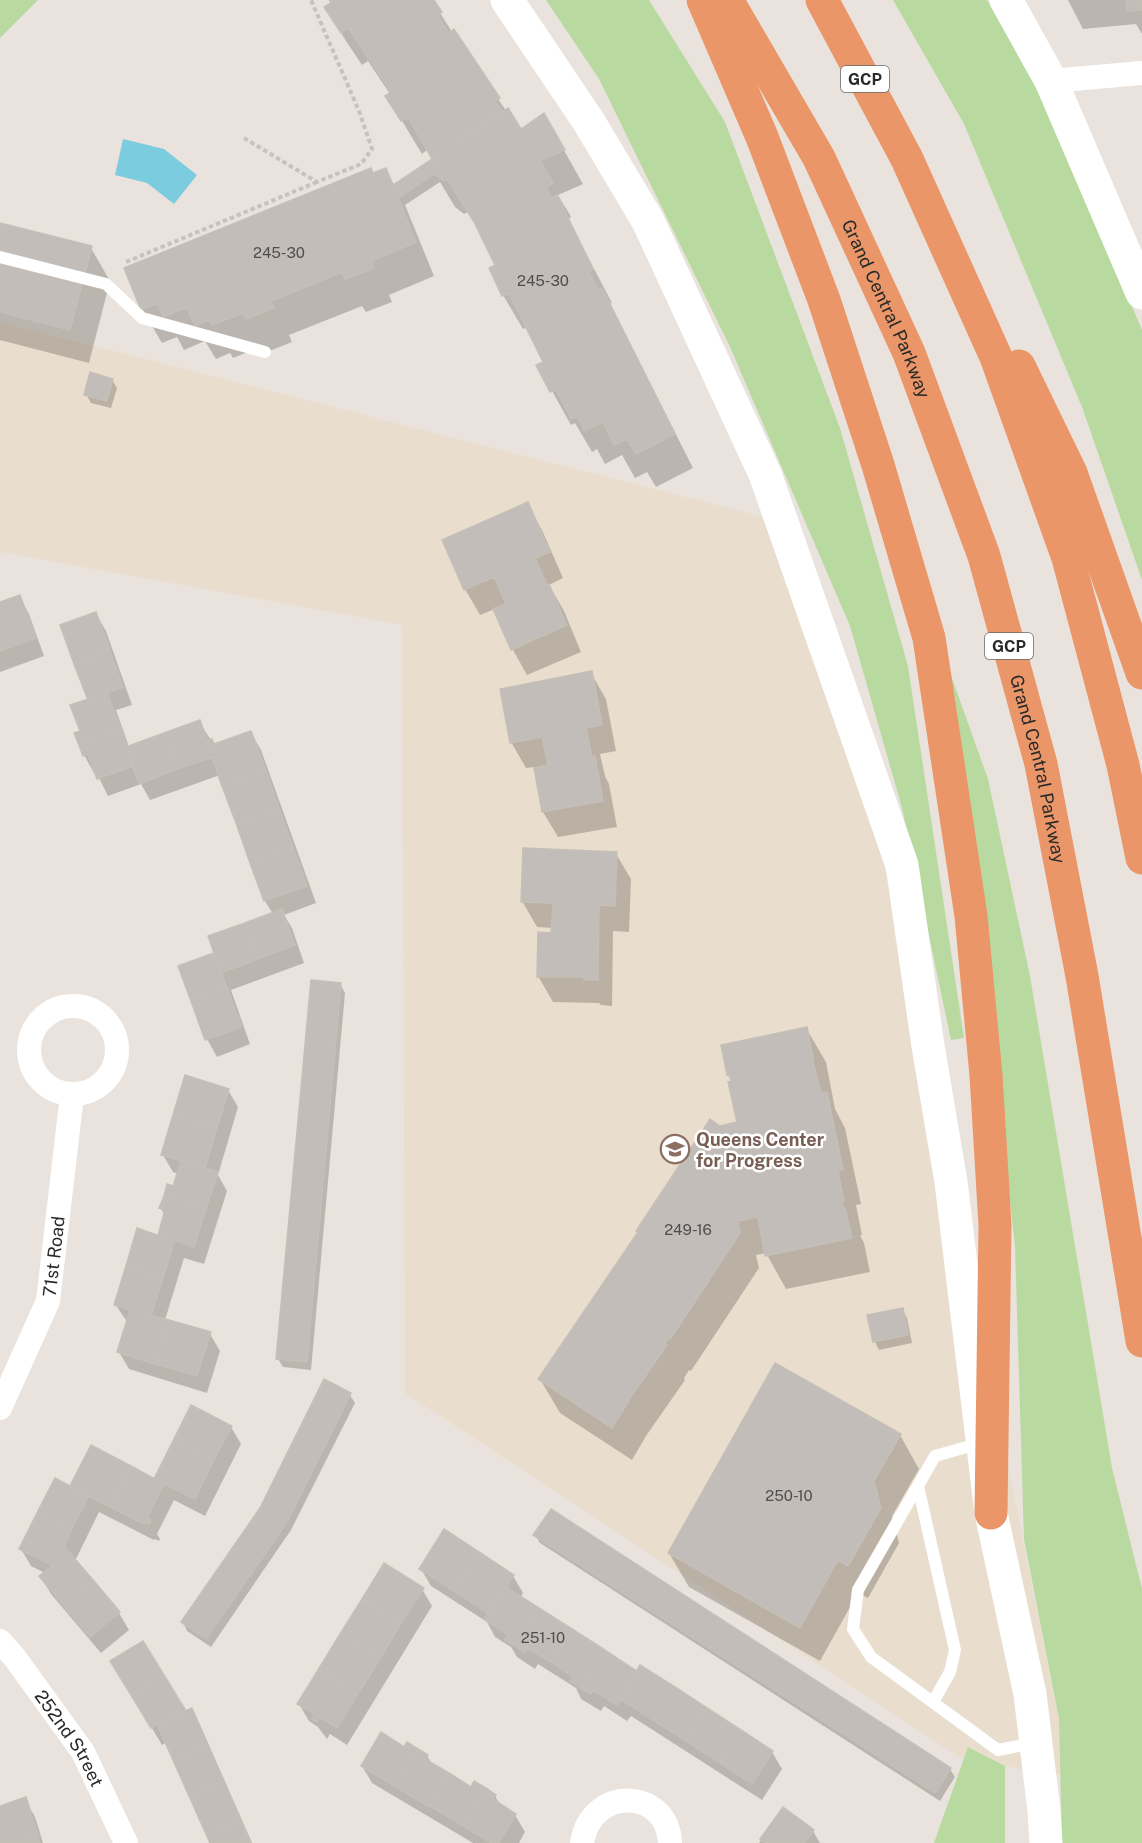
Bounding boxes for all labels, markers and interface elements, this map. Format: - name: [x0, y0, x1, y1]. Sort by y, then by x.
- road number: GCP: [841, 66, 889, 92]
- street label: Grand Central Parkway: [838, 216, 935, 401]
- house number: 245-30: [253, 244, 305, 261]
- house number: 245-30: [517, 272, 569, 289]
- road number: GCP: [985, 633, 1033, 659]
- street label: Grand Central Parkway: [1006, 672, 1071, 865]
- place label: Queens Center for Progress: [696, 1129, 825, 1171]
- school or university icon: Queens Center for Progress: [659, 1133, 691, 1165]
- street label: 71st Road: [38, 1215, 68, 1298]
- house number: 249-16: [664, 1221, 712, 1238]
- house number: 250-10: [765, 1487, 813, 1504]
- house number: 251-10: [521, 1629, 565, 1646]
- street label: 252nd Street: [31, 1686, 108, 1790]

